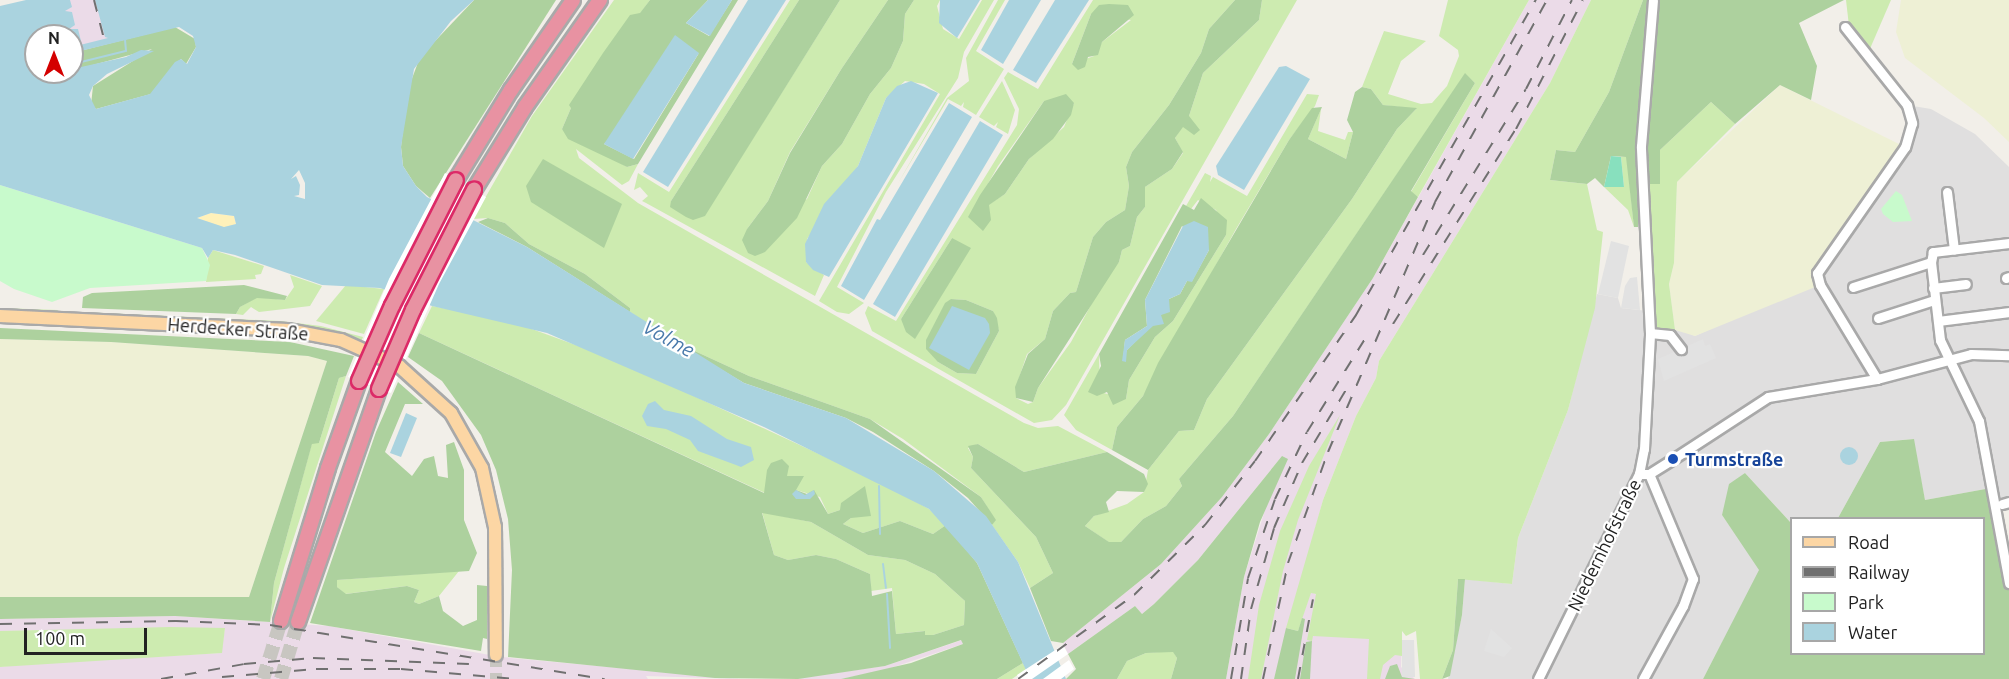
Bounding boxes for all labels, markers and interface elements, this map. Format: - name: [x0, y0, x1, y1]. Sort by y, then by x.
- north arrow: [24, 24, 84, 84]
- text: N: [48, 29, 60, 47]
- street label: Herdecker Straße: [167, 313, 309, 345]
- water label: Volme: [639, 314, 699, 362]
- place label: Turmstraße: [1685, 448, 1783, 470]
- marker: Turmstraße: [1666, 452, 1680, 466]
- street label: Niedernhofstraße: [1563, 475, 1645, 615]
- legend: [1790, 517, 1985, 655]
- text: Road: [1848, 532, 1890, 552]
- text: Railway: [1848, 562, 1909, 582]
- text: Park: [1848, 592, 1884, 612]
- scale bar: [27, 616, 150, 654]
- text: Water: [1848, 622, 1897, 642]
- text: 100 m: [35, 628, 85, 648]

